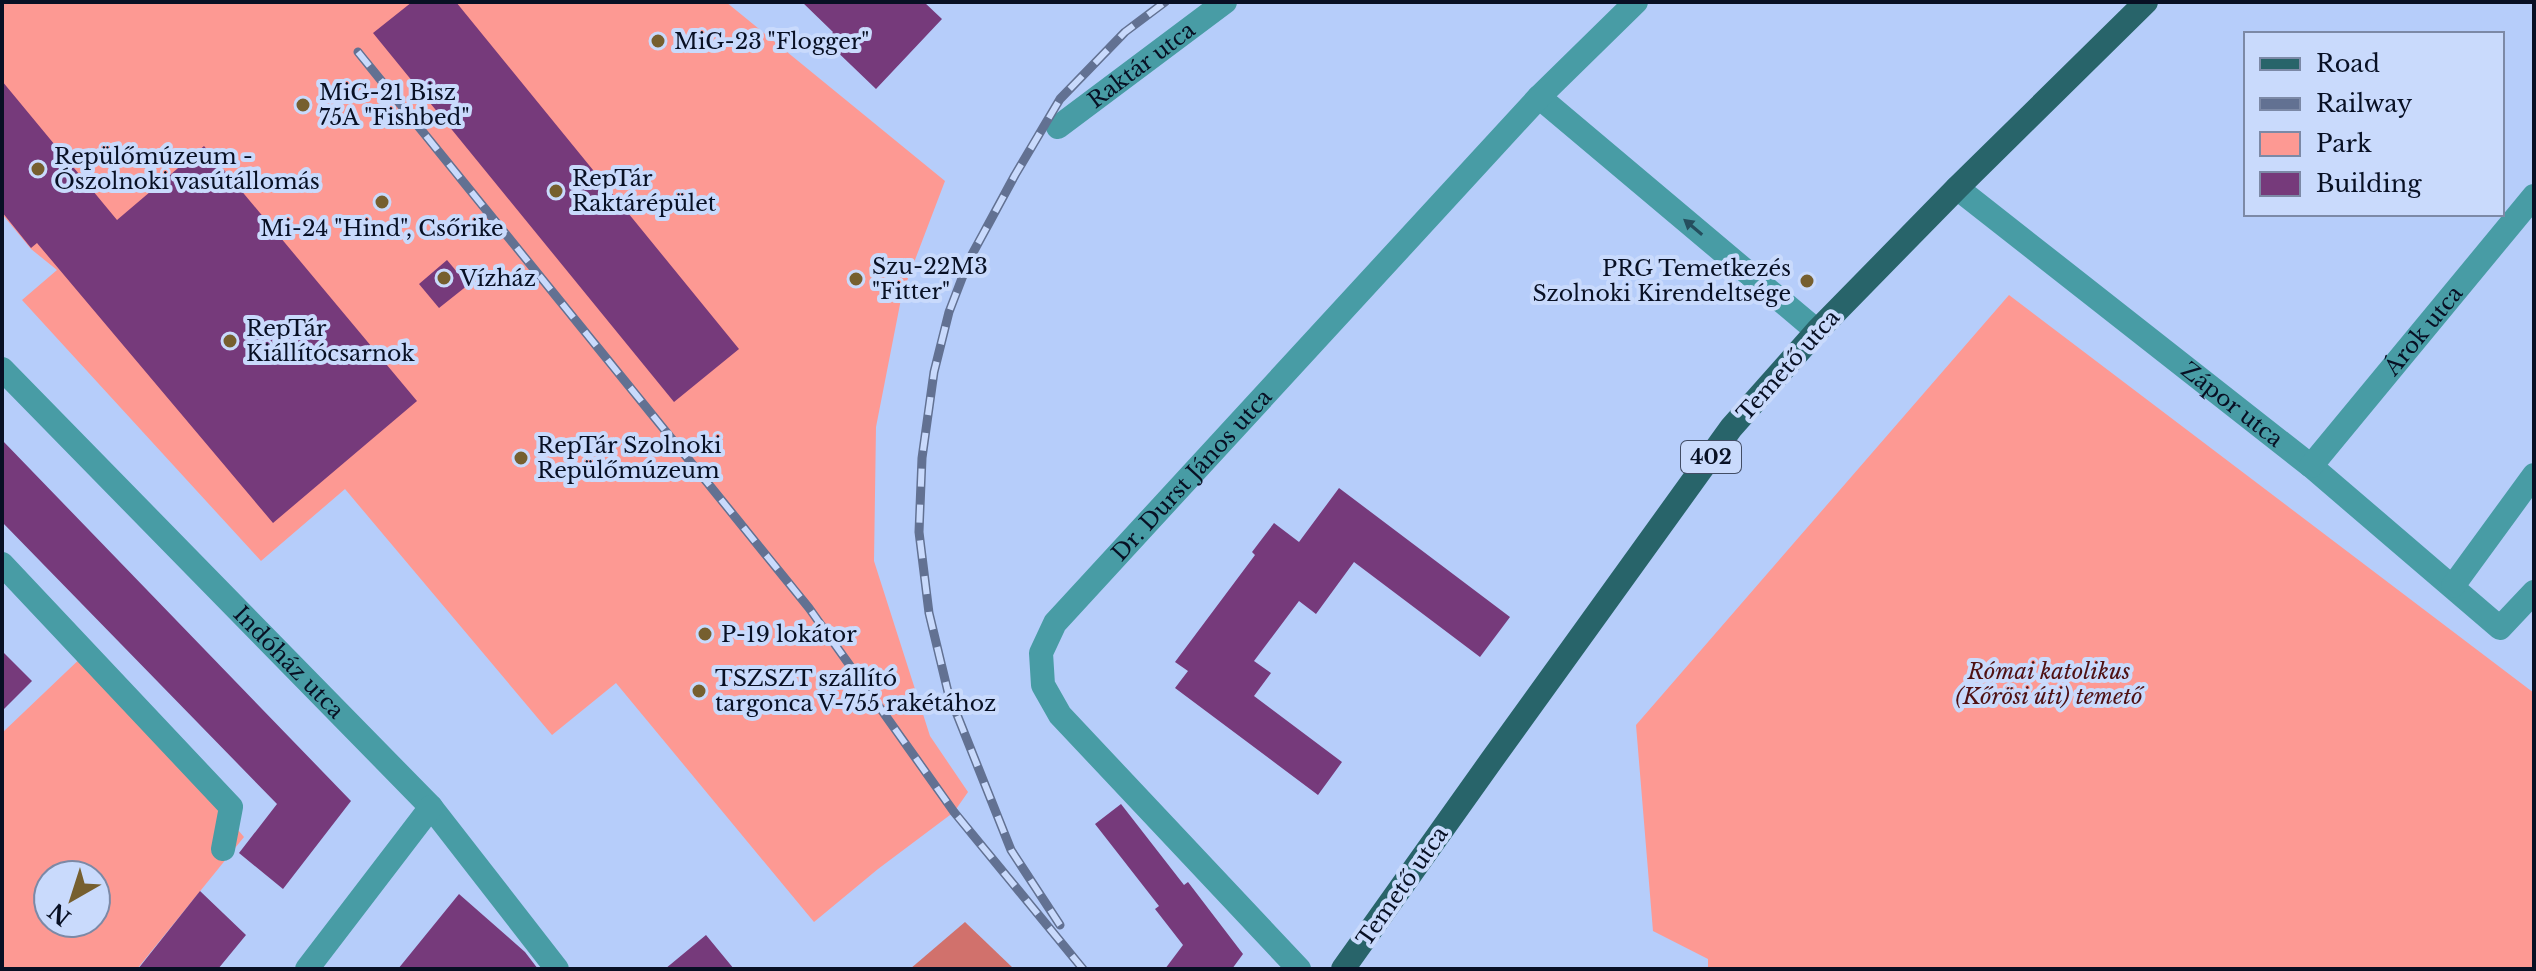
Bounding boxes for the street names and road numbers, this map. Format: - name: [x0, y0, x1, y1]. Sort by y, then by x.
- street label: Raktár utca: [1083, 16, 1201, 114]
- street label: Árok utca: [2377, 280, 2469, 382]
- street label: Temető utca: [1731, 304, 1846, 426]
- street label: Zápor utca: [2176, 356, 2289, 453]
- street label: Dr. Durst János utca: [1106, 383, 1278, 566]
- road number: 402: [1681, 441, 1741, 473]
- street label: Indóház utca: [228, 600, 350, 725]
- street label: Temető utca: [1351, 820, 1454, 951]

